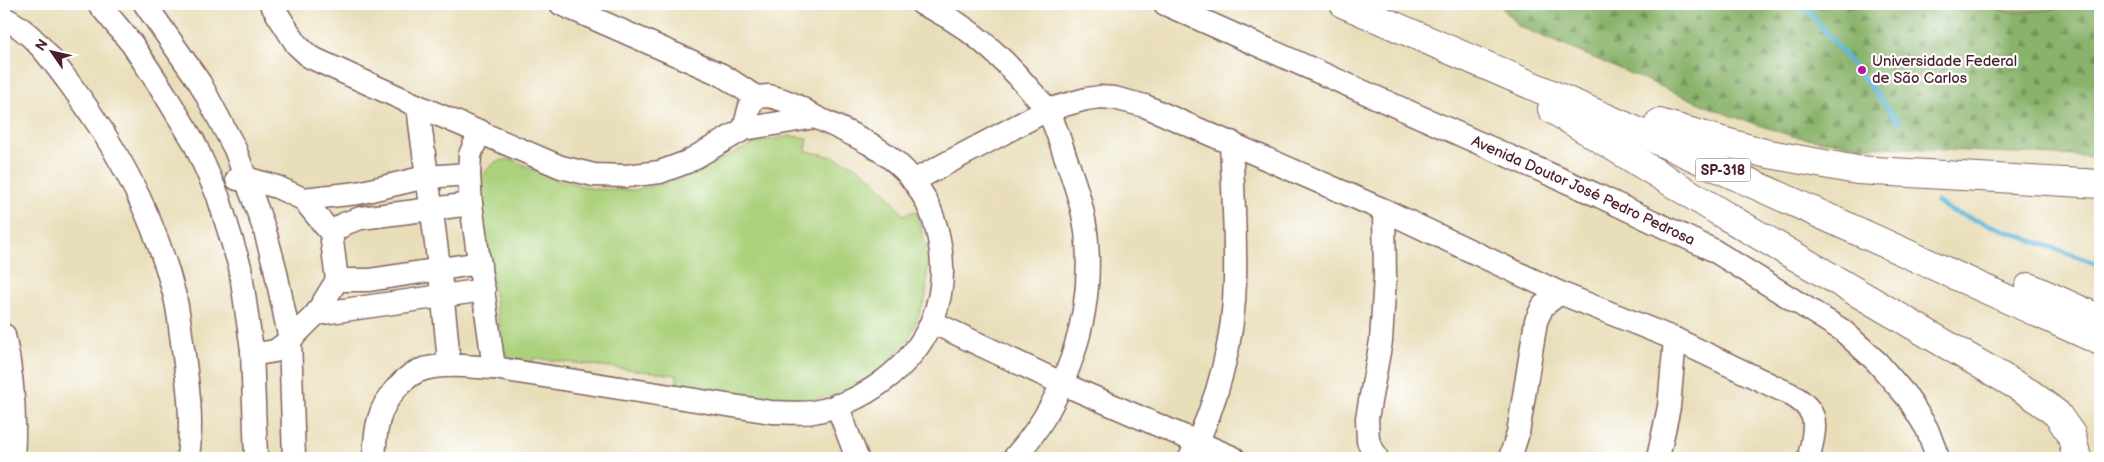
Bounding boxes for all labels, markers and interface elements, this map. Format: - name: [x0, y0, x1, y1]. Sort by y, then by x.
- north arrow: [28, 28, 78, 78]
- text: N: [32, 36, 52, 54]
- place label: Universidade Federal de São Carlos: [1872, 52, 2017, 88]
- marker: Universidade Federal de São Carlos: [1856, 64, 1868, 76]
- street label: Avenida Doutor José Pedro Pedrosa: [1469, 131, 1698, 250]
- road number: SP-318: [1696, 158, 1750, 182]

